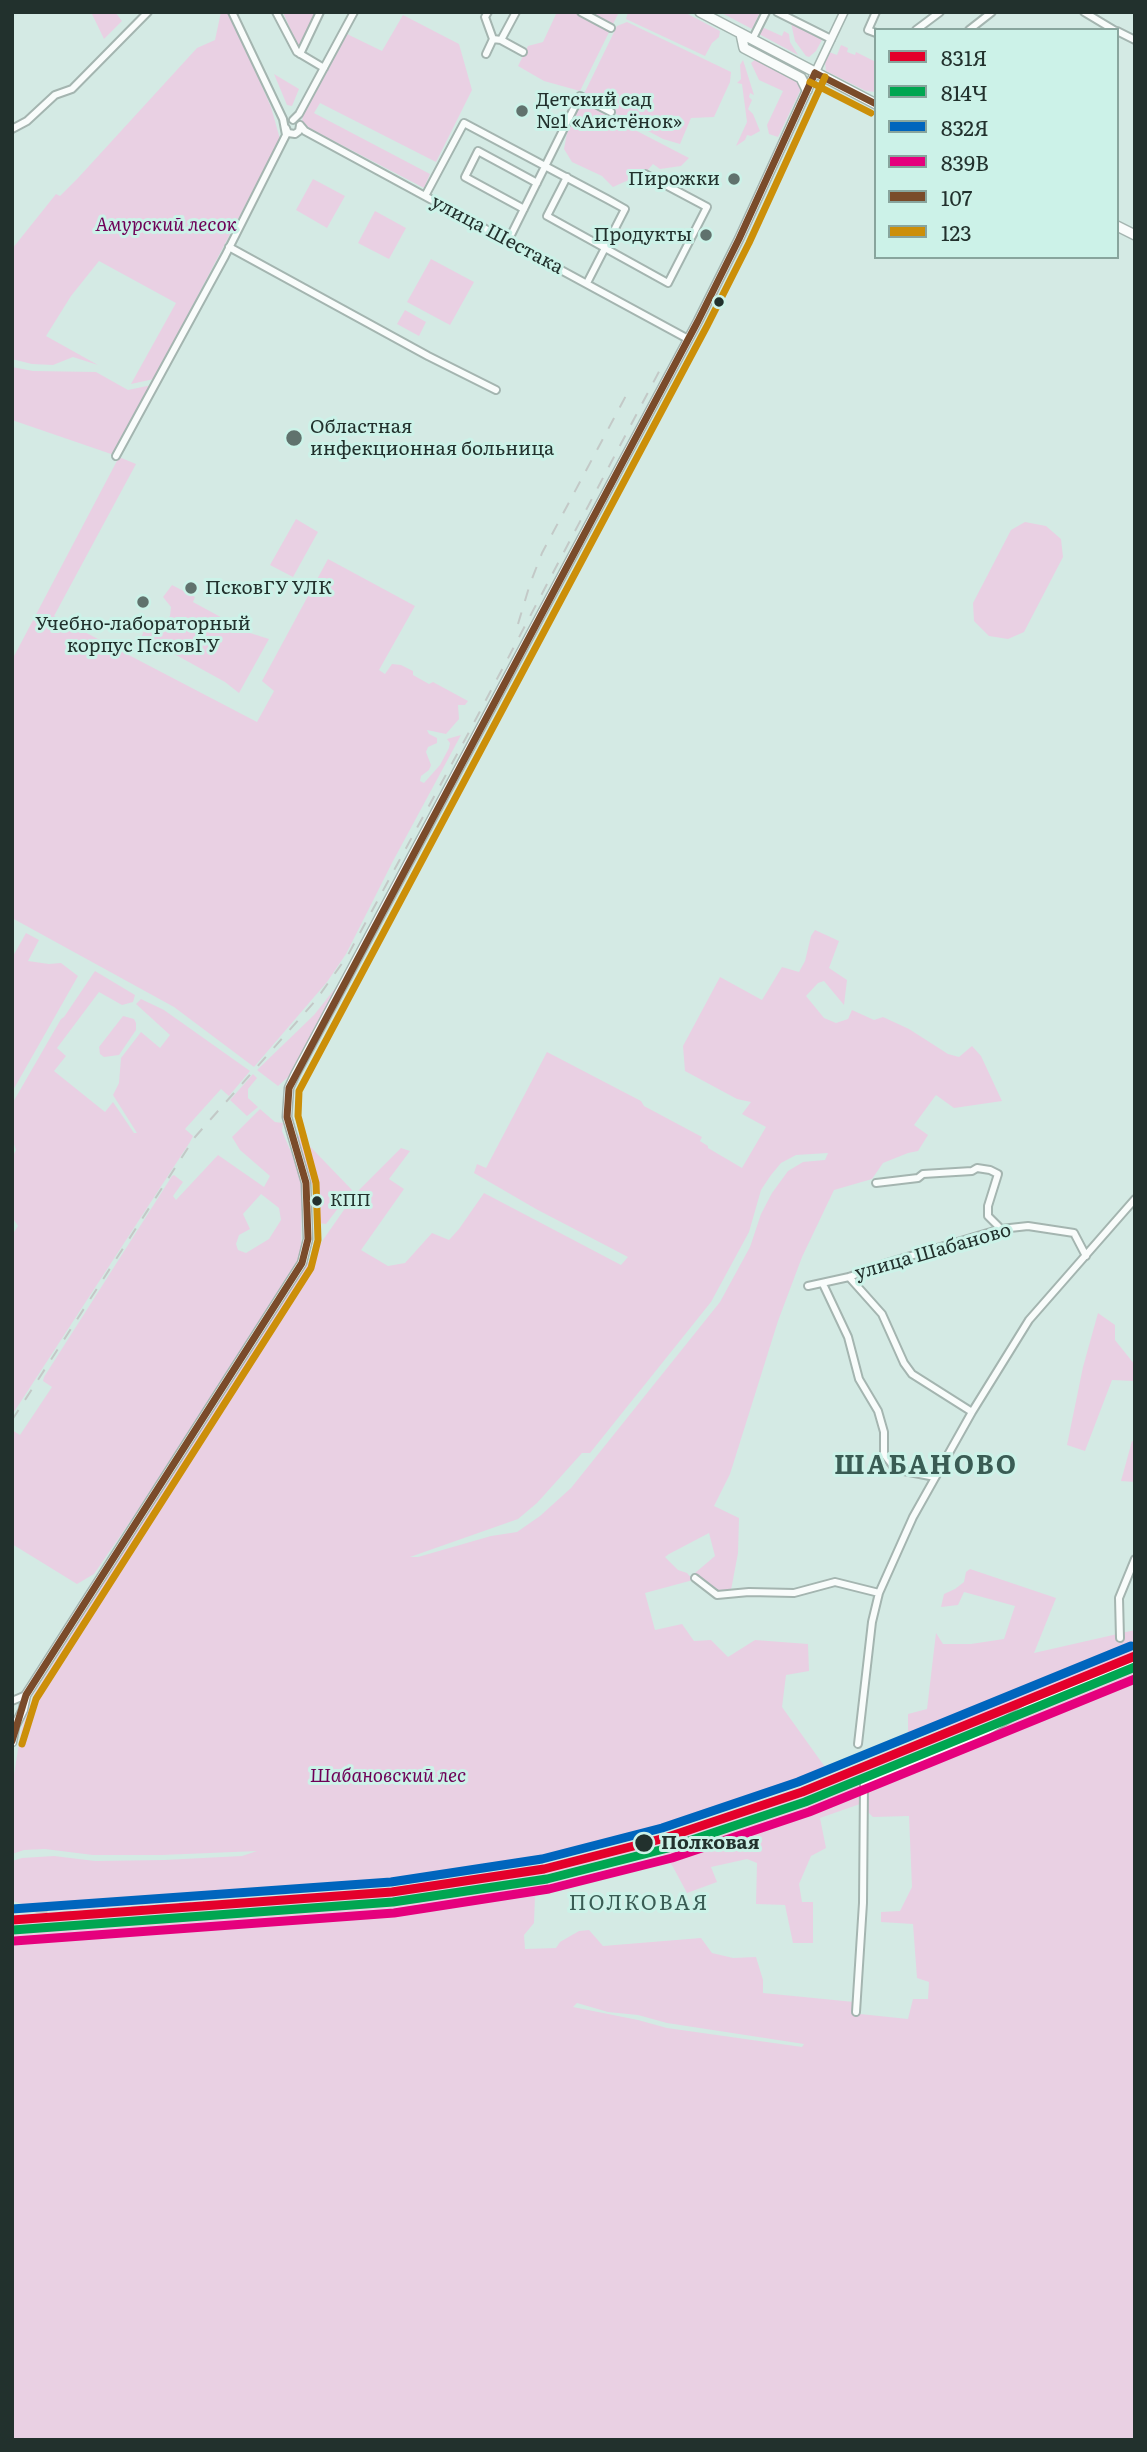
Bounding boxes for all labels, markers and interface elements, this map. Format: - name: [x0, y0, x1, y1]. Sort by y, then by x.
- legend: [874, 28, 1119, 259]
- text: 831Я: [941, 41, 987, 72]
- text: 814Ч: [941, 76, 988, 107]
- place label: Детский сад №1 «Аистёнок»: [536, 89, 682, 133]
- marker: Детский сад №1 «Аистёнок»: [514, 103, 530, 119]
- text: 832Я: [941, 111, 989, 142]
- text: 839В: [941, 146, 989, 177]
- place label: Пирожки: [628, 168, 720, 190]
- marker: Пирожки: [726, 171, 742, 187]
- text: 107: [941, 181, 972, 212]
- street label: улица Шестака: [427, 191, 567, 279]
- park label: Амурский лесок: [95, 214, 237, 236]
- text: 123: [941, 216, 972, 247]
- place label: Продукты: [593, 224, 692, 246]
- marker: Продукты: [698, 227, 714, 243]
- unlabelled marker: [712, 295, 726, 309]
- place label: Областная инфекционная больница: [310, 416, 554, 460]
- marker: Областная инфекционная больница: [284, 428, 304, 448]
- place label: ПсковГУ УЛК: [205, 577, 332, 599]
- marker: ПсковГУ УЛК: [183, 580, 199, 596]
- marker: Учебно-лабораторный корпус ПсковГУ: [135, 594, 151, 610]
- place label: Учебно-лабораторный корпус ПсковГУ: [35, 613, 251, 657]
- place label: КПП: [330, 1191, 371, 1211]
- marker: КПП: [310, 1194, 324, 1208]
- street label: улица Шабаново: [852, 1219, 1014, 1285]
- district label: ШАБАНОВО: [835, 1450, 1017, 1482]
- park label: Шабановский лес: [310, 1765, 466, 1787]
- marker: Полковая: [633, 1832, 655, 1854]
- place label: Полковая: [661, 1832, 760, 1854]
- district label: ПОЛКОВАЯ: [570, 1891, 708, 1917]

